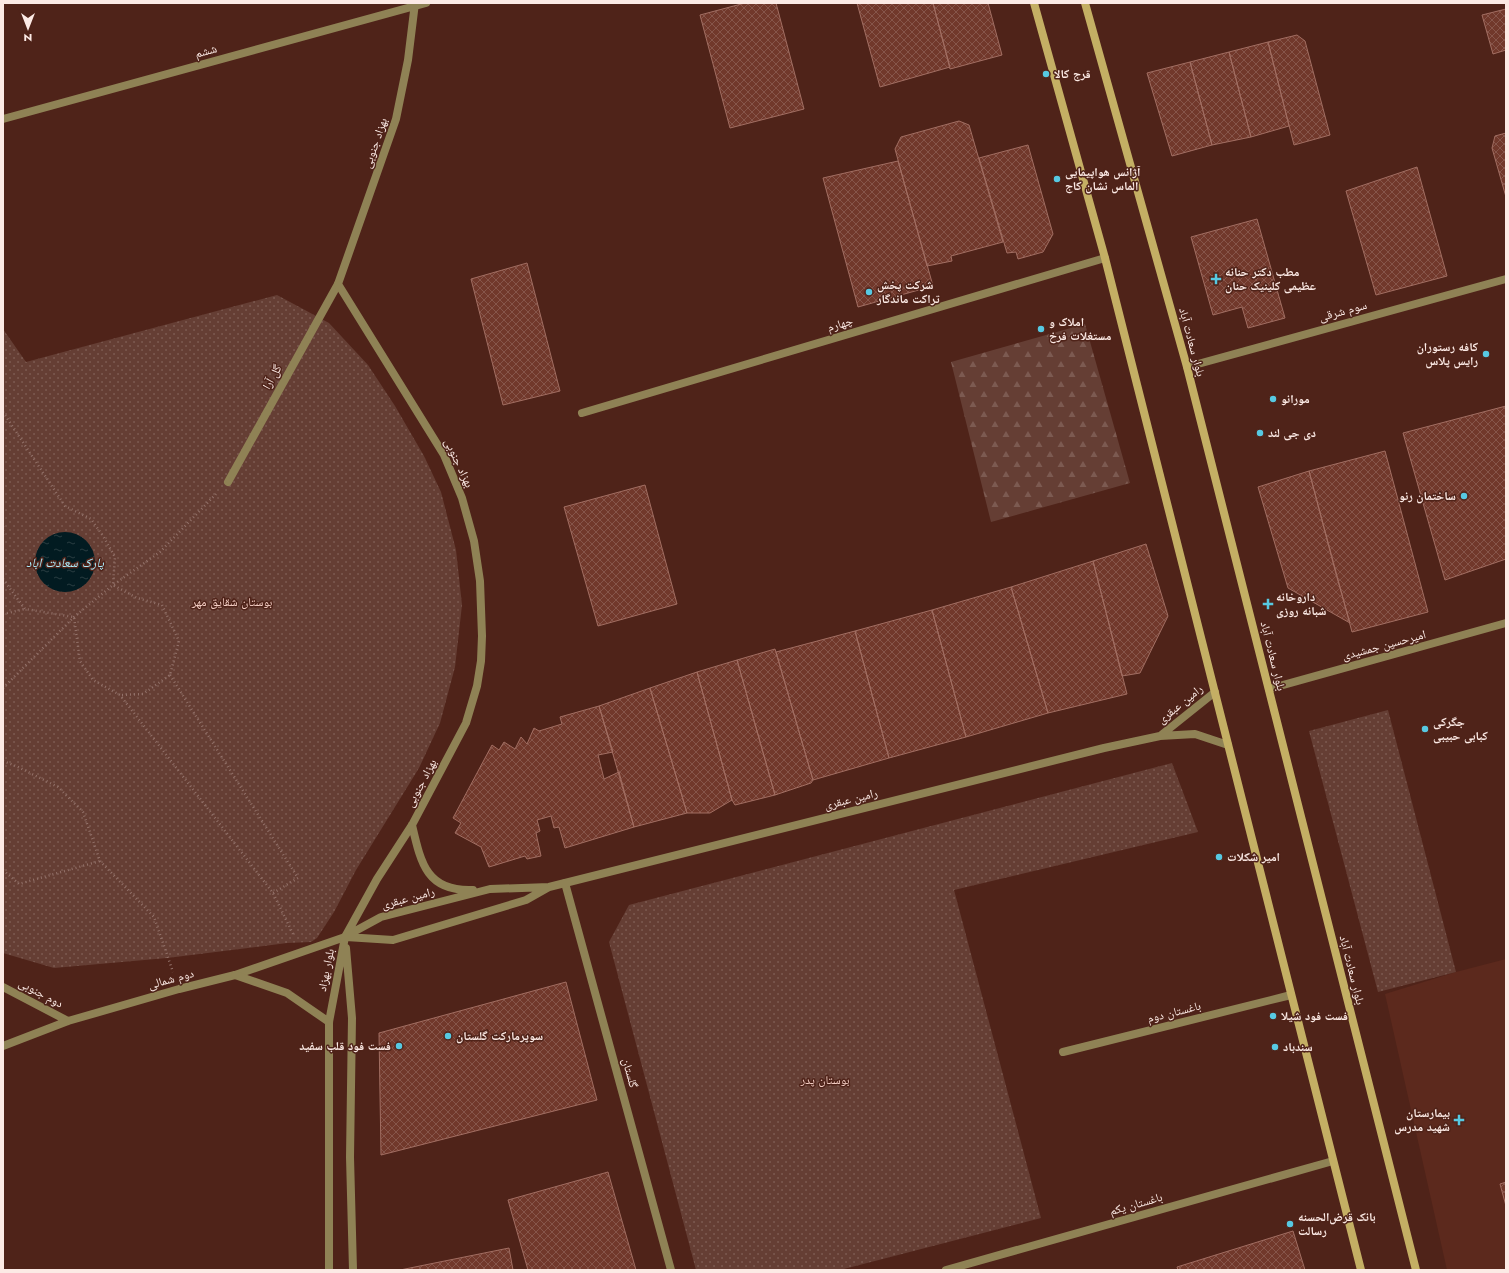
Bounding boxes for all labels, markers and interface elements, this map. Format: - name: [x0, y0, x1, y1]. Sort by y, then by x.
- north arrow: [8, 8, 48, 48]
- text: N: [24, 30, 32, 46]
- street label: ششم: [193, 39, 219, 63]
- place label: قرج کالا: [1054, 65, 1091, 83]
- marker: قرج کالا: [1041, 69, 1051, 79]
- street label: بهزاد جنوبی: [358, 115, 392, 171]
- place label: آژانس هواپیمایی الماس نشان کاج: [1065, 163, 1141, 195]
- marker: آژانس هواپیمایی الماس نشان کاج: [1052, 174, 1062, 184]
- place label: مطب دکتر حنانه عظیمی کلینیک حنان: [1225, 263, 1316, 295]
- marker: مطب دکتر حنانه عظیمی کلینیک حنان: [1210, 273, 1222, 285]
- place label: شرکت پخش تراکت ماندگار: [876, 276, 940, 308]
- marker: شرکت پخش تراکت ماندگار: [864, 287, 874, 297]
- street label: سوم شرقی: [1317, 296, 1369, 326]
- street label: بلوار سعادت آباد: [1174, 305, 1210, 379]
- street label: چهارم: [825, 312, 855, 336]
- place label: املاک و مستغلات فرخ: [1049, 313, 1112, 345]
- marker: املاک و مستغلات فرخ: [1036, 324, 1046, 334]
- place label: کافه رستوران رایس پلاس: [1417, 338, 1479, 370]
- marker: کافه رستوران رایس پلاس: [1481, 349, 1491, 359]
- street label: گل آرا: [258, 361, 286, 393]
- place label: مورانو: [1281, 390, 1310, 408]
- marker: مورانو: [1268, 394, 1278, 404]
- place label: دی جی لند: [1268, 424, 1316, 442]
- marker: دی جی لند: [1255, 428, 1265, 438]
- street label: بهزاد جنوبی: [440, 435, 478, 491]
- place label: ساختمان رنو: [1399, 487, 1456, 505]
- marker: ساختمان رنو: [1459, 491, 1469, 501]
- water label: پارک سعادت اباد: [26, 553, 105, 572]
- place label: داروخانه شبانه روزی: [1276, 588, 1327, 620]
- park label: بوستان شقایق مهر: [191, 593, 272, 611]
- marker: داروخانه شبانه روزی: [1263, 599, 1273, 609]
- street label: بلوار سعادت آباد: [1256, 619, 1290, 693]
- street label: امیرحسین جمشیدی: [1340, 625, 1428, 665]
- street label: رامین عبقری: [1153, 680, 1207, 728]
- place label: جگرکی کبابی حبیبی: [1433, 713, 1489, 745]
- marker: جگرکی کبابی حبیبی: [1420, 724, 1430, 734]
- street label: بهزاد جنوبی: [401, 756, 441, 810]
- street label: رامین عبقری: [822, 784, 880, 814]
- place label: امیر شکلات: [1227, 848, 1280, 866]
- marker: امیر شکلات: [1214, 852, 1224, 862]
- street label: رامین عبقری: [379, 882, 437, 914]
- street label: بلوار سعادت آباد: [1335, 933, 1369, 1007]
- street label: بلوار بهزاد: [313, 947, 339, 993]
- street label: دوم شمالی: [146, 964, 196, 994]
- street label: دوم جنوبی: [15, 974, 67, 1012]
- street label: باغستان دوم: [1145, 997, 1203, 1027]
- place label: فست فود شیلا: [1281, 1007, 1348, 1025]
- marker: فست فود شیلا: [1268, 1011, 1278, 1021]
- place label: سوپرمارکت گلستان: [456, 1027, 543, 1045]
- marker: سوپرمارکت گلستان: [443, 1031, 453, 1041]
- place label: فست فود قلب سفید: [299, 1037, 391, 1055]
- place label: سندباد: [1283, 1038, 1313, 1056]
- marker: فست فود قلب سفید: [394, 1041, 404, 1051]
- marker: سندباد: [1270, 1042, 1280, 1052]
- street label: گلستان: [617, 1056, 643, 1090]
- park label: بوستان پدر: [799, 1071, 850, 1089]
- place label: بیمارستان شهید مدرس: [1394, 1104, 1450, 1136]
- marker: بیمارستان شهید مدرس: [1453, 1114, 1465, 1126]
- street label: باغستان یکم: [1107, 1188, 1165, 1220]
- place label: بانک قرض‌الحسنه رسالت: [1298, 1208, 1376, 1240]
- marker: بانک قرض‌الحسنه رسالت: [1285, 1219, 1295, 1229]

